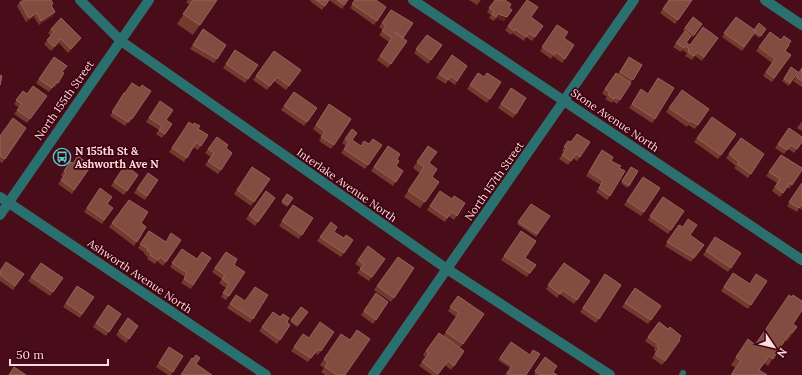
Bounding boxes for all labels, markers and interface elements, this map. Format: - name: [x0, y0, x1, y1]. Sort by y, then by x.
- street label: North 155th Street: [31, 57, 97, 143]
- street label: Stone Avenue North: [568, 85, 662, 155]
- street label: North 157th Street: [462, 138, 527, 223]
- place label: N 155th St & Ashworth Ave N: [75, 144, 159, 171]
- street label: Interlake Avenue North: [294, 145, 400, 225]
- bus stop icon: N 155th St & Ashworth Ave N: [52, 147, 72, 167]
- street label: Ashworth Avenue North: [84, 235, 195, 316]
- north arrow: [754, 327, 794, 367]
- scale bar: [10, 341, 108, 367]
- text: N: [774, 345, 790, 361]
- text: 50 m: [16, 347, 44, 362]

